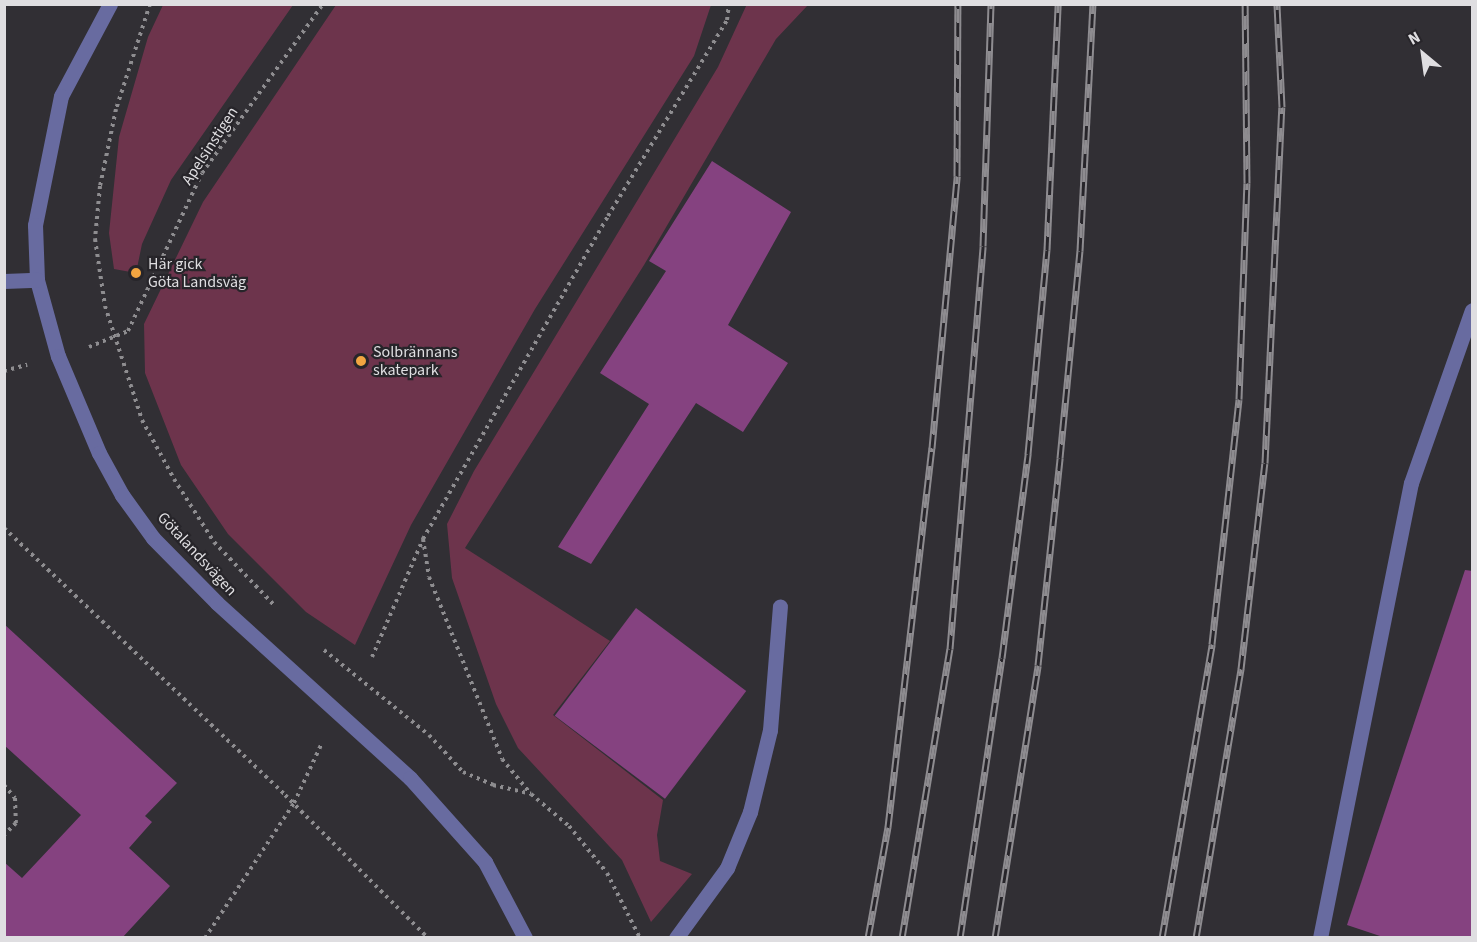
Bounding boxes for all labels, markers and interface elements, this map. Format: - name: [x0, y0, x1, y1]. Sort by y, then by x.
- north arrow: [1393, 24, 1453, 84]
- text: N: [1404, 26, 1424, 50]
- street label: Apelsinstigen: [178, 103, 242, 189]
- place label: Här gick Göta Landsväg: [148, 254, 246, 292]
- marker: Här gick Göta Landsväg: [129, 266, 143, 280]
- place label: Solbrännans skatepark: [373, 342, 457, 380]
- marker: Solbrännans skatepark: [354, 354, 368, 368]
- street label: Götalandsvägen: [153, 508, 241, 600]

